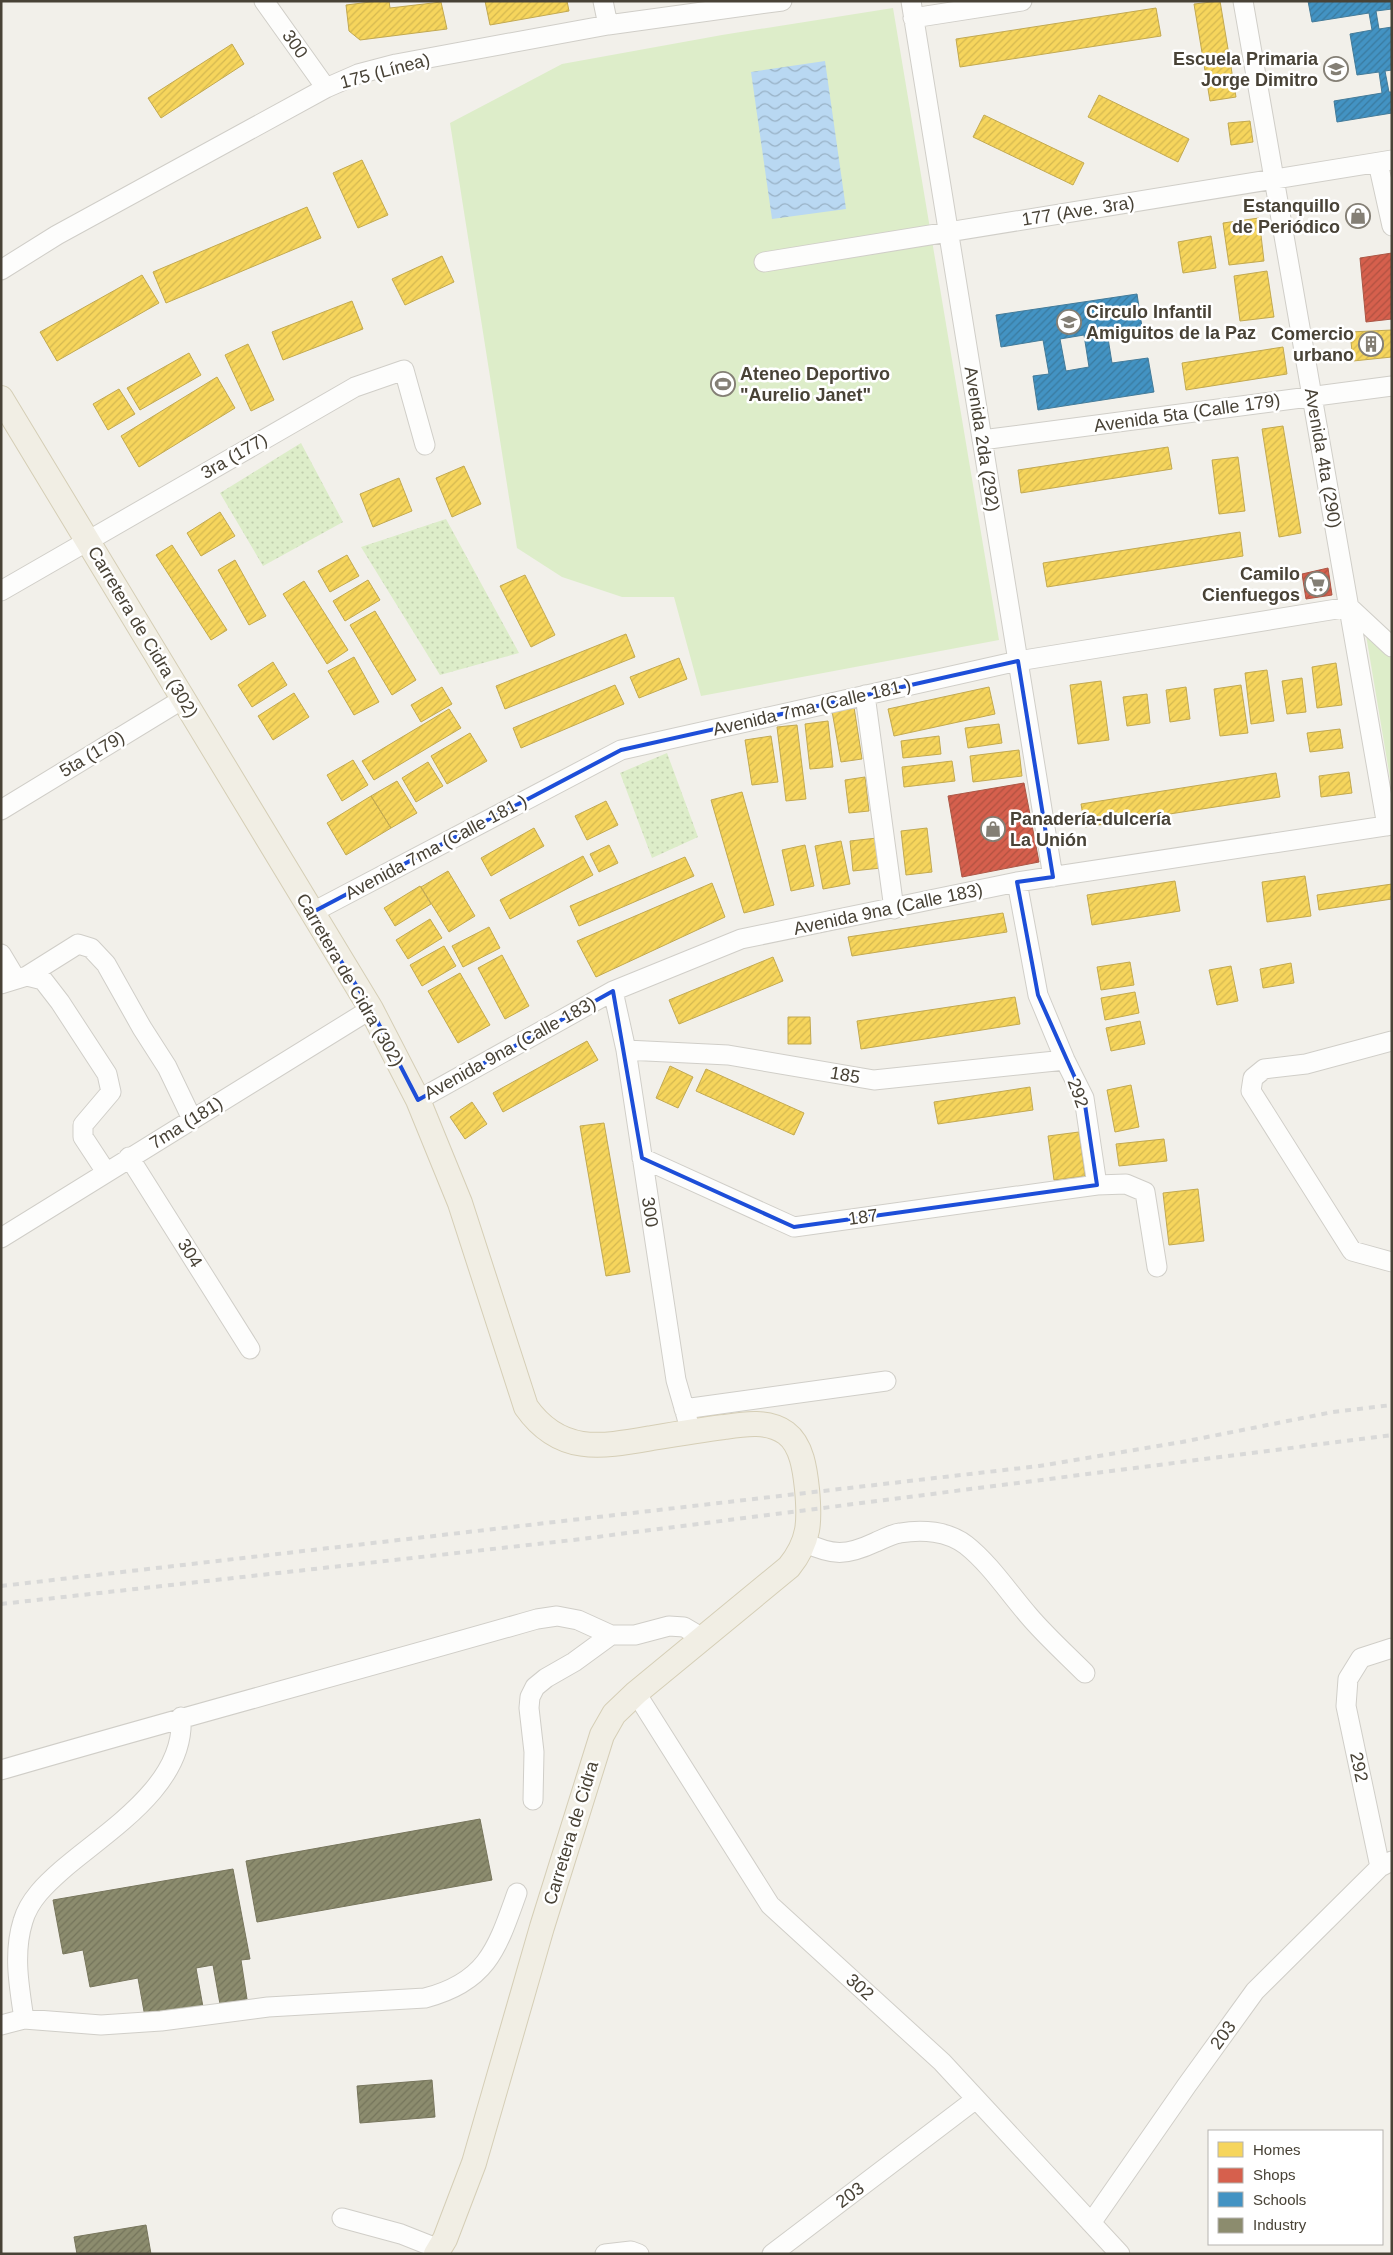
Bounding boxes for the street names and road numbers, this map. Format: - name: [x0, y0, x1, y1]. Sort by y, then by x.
- street label: 300: [278, 26, 312, 62]
- street label: 175 (Línea): [338, 49, 432, 93]
- street label: 177 (Ave. 3ra): [1020, 192, 1136, 230]
- street label: Avenida 2da (292): [961, 365, 1003, 513]
- street label: Avenida 4ta (290): [1301, 386, 1345, 530]
- street label: Avenida 5ta (Calle 179): [1093, 390, 1281, 436]
- street label: 3ra (177): [197, 429, 271, 483]
- street label: Carretera de Cidra (302): [84, 543, 202, 721]
- street label: Avenida 7ma (Calle 181 ): [711, 674, 913, 740]
- street label: 5ta (179): [56, 727, 128, 781]
- street label: Avenida 7ma (Calle 181 ): [342, 791, 530, 903]
- street label: Avenida 9na (Calle 183): [792, 879, 984, 939]
- street label: Carretera de Cidra (302): [292, 890, 408, 1070]
- street label: Avenida 9na (Calle 183): [421, 993, 599, 1103]
- street label: 185: [828, 1063, 862, 1087]
- street label: 292: [1063, 1075, 1093, 1111]
- street label: 7ma (181): [146, 1093, 226, 1153]
- street label: 300: [638, 1196, 662, 1228]
- street label: 187: [847, 1205, 879, 1229]
- street label: 304: [174, 1235, 206, 1271]
- street label: 292: [1346, 1750, 1372, 1784]
- street label: Carretera de Cidra: [540, 1758, 603, 1907]
- street label: 302: [842, 1970, 878, 2004]
- street label: 203: [1206, 2017, 1240, 2053]
- street label: 203: [832, 2178, 868, 2212]

